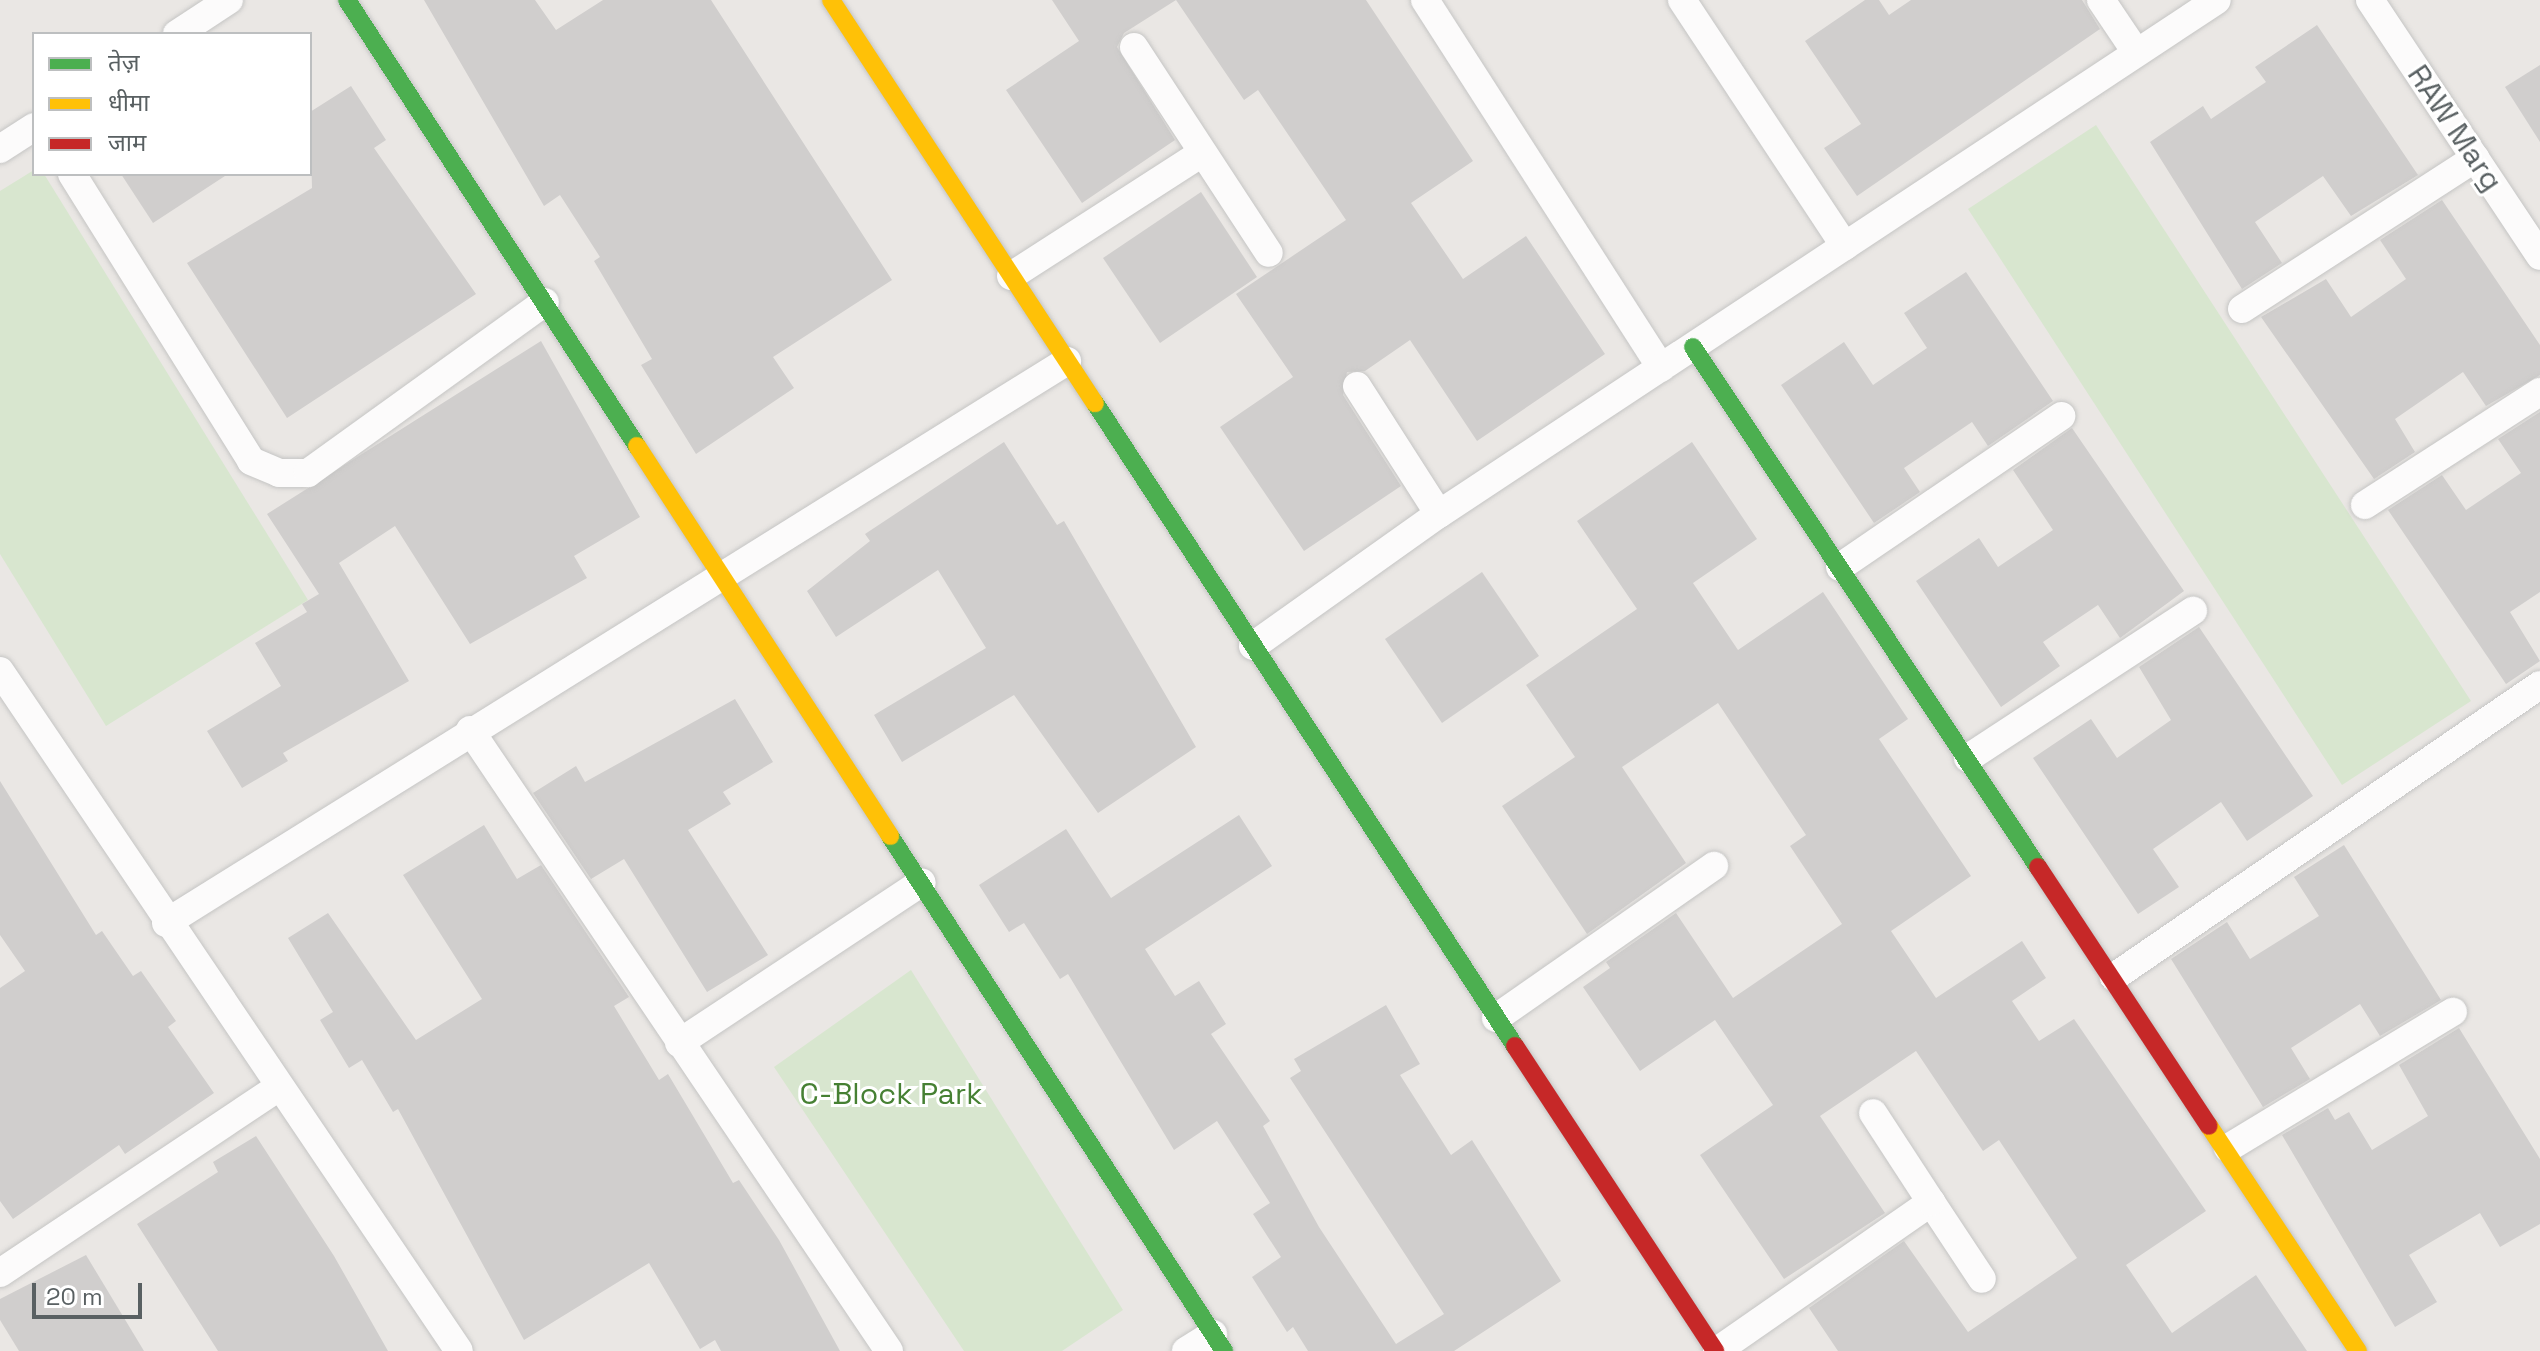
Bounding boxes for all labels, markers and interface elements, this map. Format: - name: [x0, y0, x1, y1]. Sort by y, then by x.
- legend: [32, 32, 312, 176]
- text: तेज़: [108, 47, 140, 78]
- street label: RAW Marg: [2400, 58, 2510, 198]
- text: धीमा: [108, 87, 150, 118]
- text: जाम: [108, 127, 146, 158]
- park label: C-Block Park: [800, 1076, 982, 1112]
- scale bar: [36, 1267, 146, 1317]
- text: 20 m: [46, 1281, 103, 1312]

